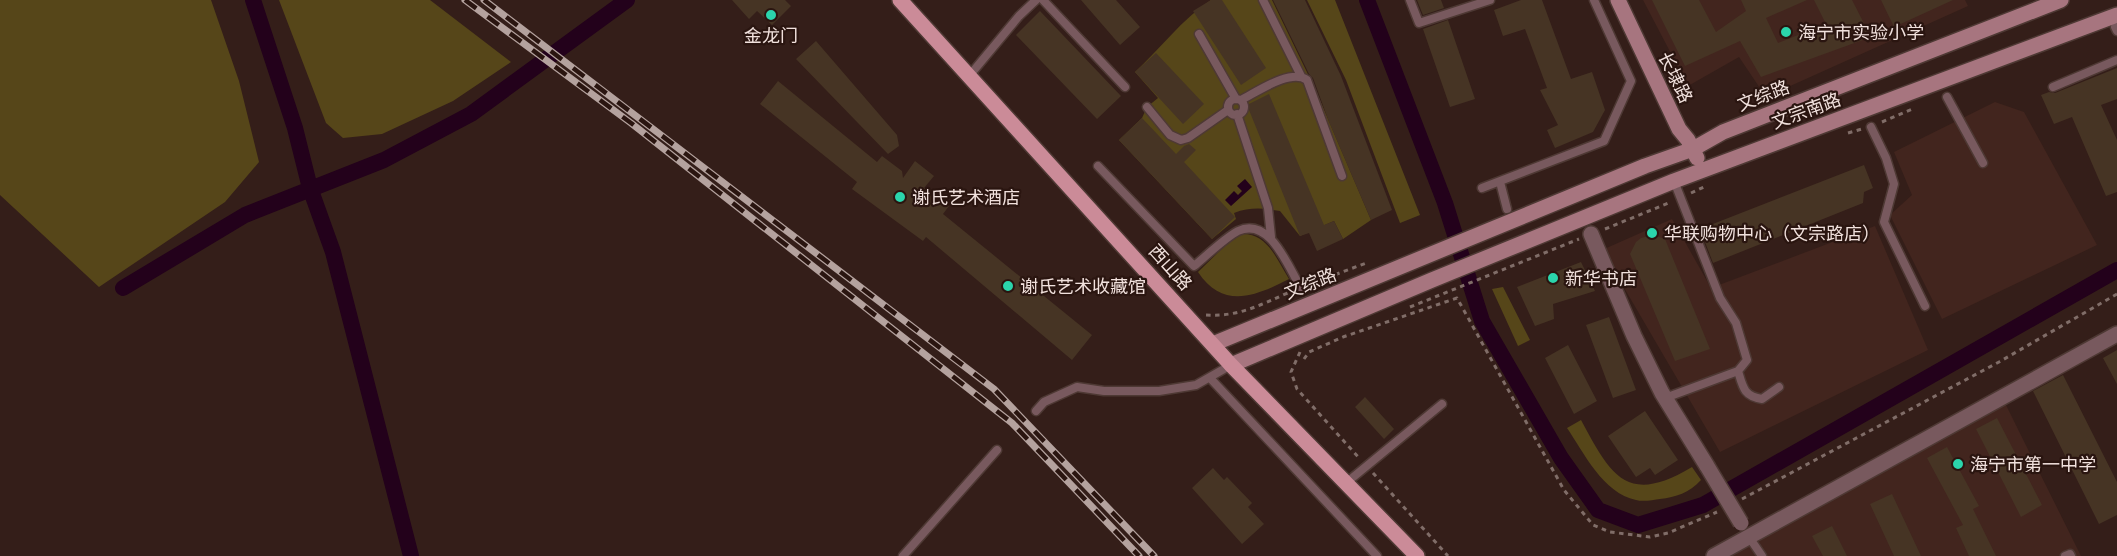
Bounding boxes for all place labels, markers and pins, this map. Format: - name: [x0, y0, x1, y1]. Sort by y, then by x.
- marker: 金龙门: [764, 8, 778, 22]
- place label: 海宁市实验小学: [1798, 20, 1924, 44]
- place label: 金龙门: [744, 23, 798, 47]
- marker: 海宁市实验小学: [1779, 25, 1793, 39]
- place label: 谢氏艺术酒店: [912, 185, 1020, 209]
- marker: 谢氏艺术酒店: [893, 190, 907, 204]
- place label: 华联购物中心（文宗路店）: [1664, 221, 1880, 245]
- marker: 华联购物中心（文宗路店）: [1645, 226, 1659, 240]
- place label: 新华书店: [1565, 266, 1637, 290]
- marker: 新华书店: [1546, 271, 1560, 285]
- place label: 谢氏艺术收藏馆: [1020, 274, 1146, 298]
- marker: 谢氏艺术收藏馆: [1001, 279, 1015, 293]
- place label: 海宁市第一中学: [1970, 452, 2096, 476]
- marker: 海宁市第一中学: [1951, 457, 1965, 471]

